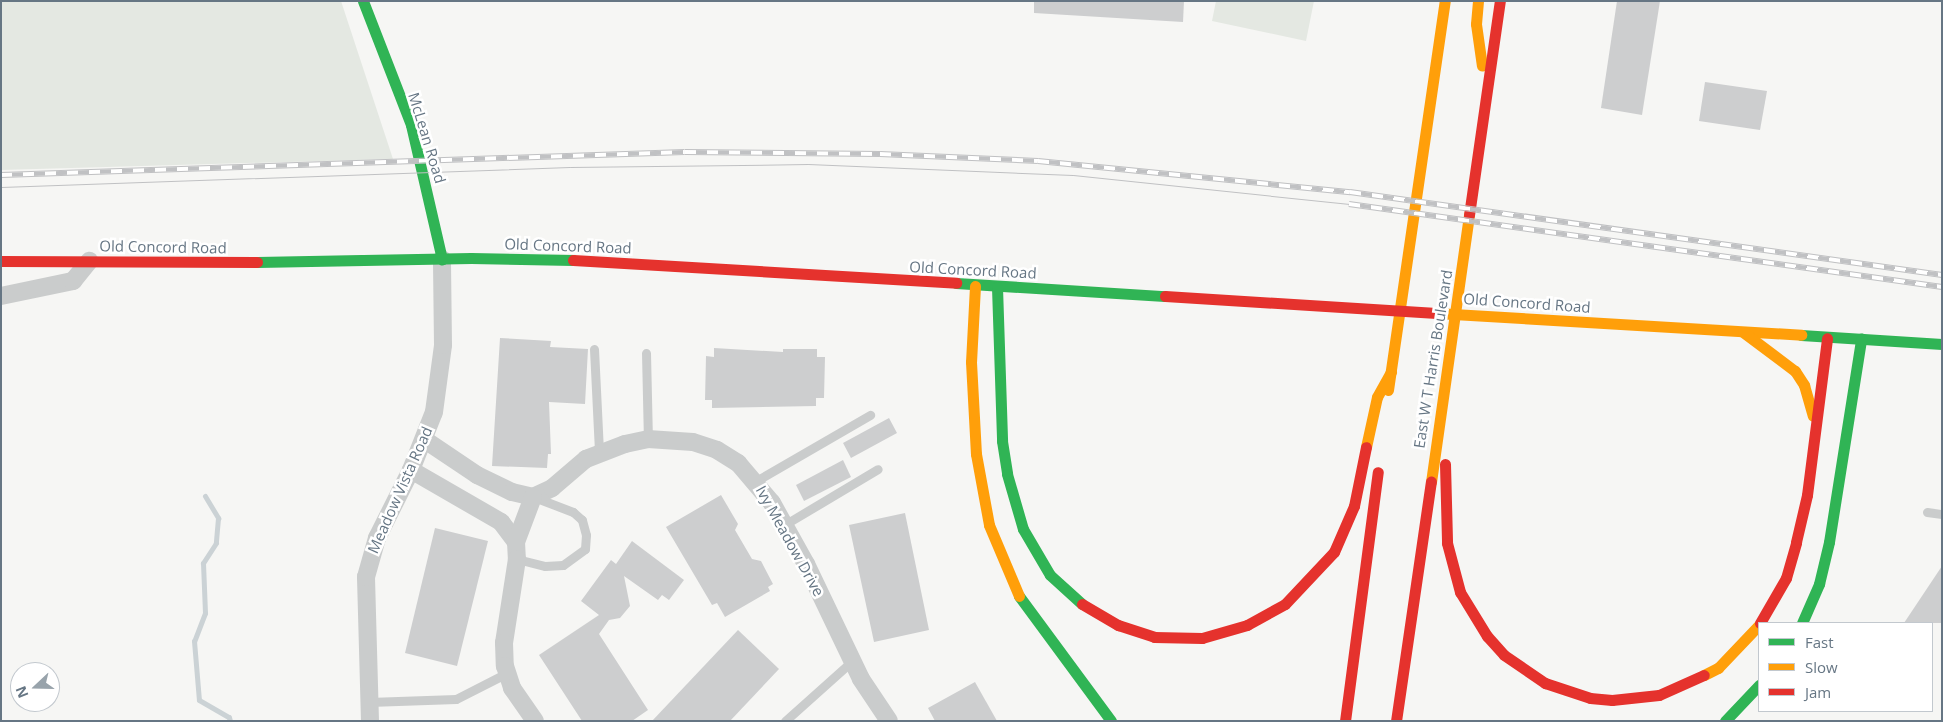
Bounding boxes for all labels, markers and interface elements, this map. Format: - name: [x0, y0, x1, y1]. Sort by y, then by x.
- street label: McLean Road: [405, 90, 449, 186]
- street label: Old Concord Road: [504, 235, 632, 257]
- street label: Old Concord Road: [99, 237, 227, 257]
- street label: Old Concord Road: [909, 258, 1037, 282]
- street label: East W T Harris Boulevard: [1410, 268, 1456, 450]
- street label: Old Concord Road: [1463, 290, 1591, 316]
- street label: Meadow Vista Road: [364, 424, 436, 556]
- street label: Ivy Meadow Drive: [752, 483, 828, 599]
- legend: [1758, 622, 1933, 712]
- text: Fast: [1805, 632, 1834, 652]
- text: Slow: [1805, 657, 1838, 677]
- north arrow: [10, 662, 60, 712]
- text: Jam: [1805, 682, 1831, 702]
- text: N: [11, 683, 32, 701]

